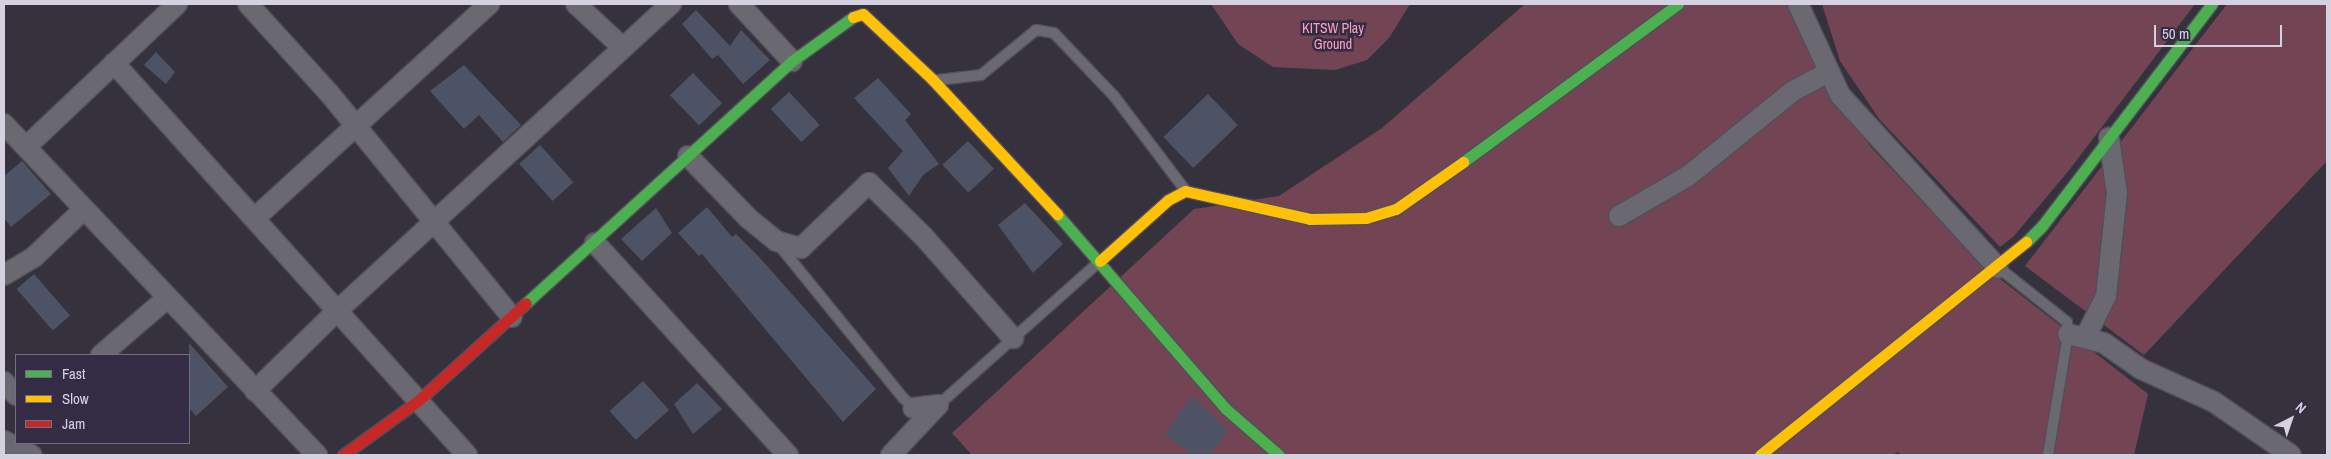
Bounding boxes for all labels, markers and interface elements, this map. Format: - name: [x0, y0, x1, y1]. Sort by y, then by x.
- scale bar: [2156, 15, 2284, 47]
- park label: KITSW Play Ground: [1302, 20, 1364, 52]
- text: 50 m: [2162, 23, 2189, 44]
- legend: [15, 354, 190, 444]
- text: Fast: [62, 363, 85, 384]
- text: Slow: [62, 388, 89, 409]
- north arrow: [2266, 394, 2316, 444]
- text: N: [2292, 398, 2310, 417]
- text: Jam: [62, 413, 85, 434]

